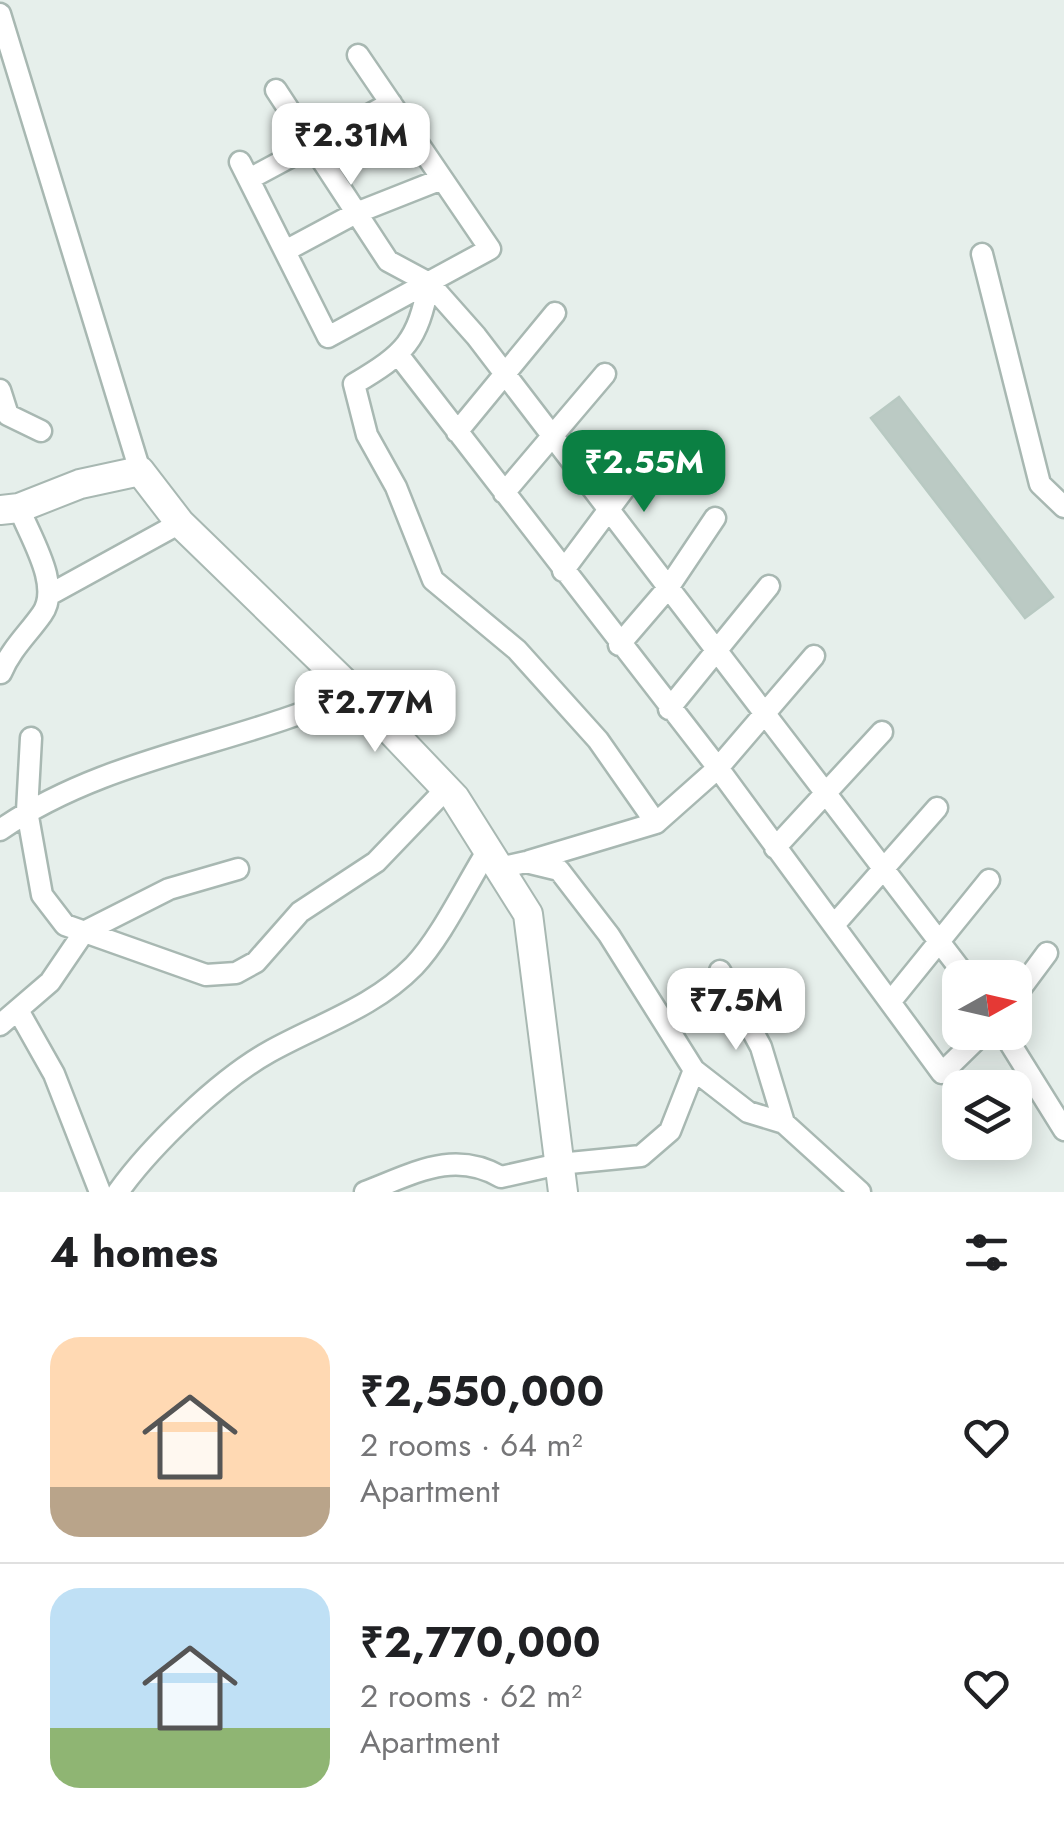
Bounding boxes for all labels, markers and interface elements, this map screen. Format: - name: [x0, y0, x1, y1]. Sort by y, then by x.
- pin: ₹2.31M: [270, 103, 432, 188]
- text: ₹2.31M: [294, 112, 408, 158]
- pin: ₹2.55M: [563, 430, 725, 515]
- text: ₹2.55M: [584, 439, 704, 485]
- pin: ₹2.77M: [294, 670, 456, 755]
- text: ₹2.77M: [317, 679, 433, 725]
- north arrow: [942, 960, 1032, 1050]
- map controls: [942, 960, 1032, 1160]
- pin: ₹7.5M: [666, 968, 806, 1053]
- text: ₹7.5M: [689, 977, 783, 1023]
- button: layers: [942, 1070, 1032, 1160]
- text: 4 homes: [50, 1222, 218, 1283]
- icon: filters: [959, 1225, 1014, 1280]
- text: ₹2,550,000: [360, 1361, 604, 1422]
- icon: home: [130, 1377, 250, 1497]
- icon: heart: [959, 1410, 1014, 1465]
- text: 2 rooms · 64 m²: [360, 1422, 583, 1468]
- text: Apartment: [360, 1468, 499, 1514]
- text: ₹2,770,000: [360, 1612, 601, 1673]
- icon: home: [130, 1628, 250, 1748]
- icon: heart: [959, 1661, 1014, 1716]
- text: 2 rooms · 62 m²: [360, 1673, 582, 1719]
- text: Apartment: [360, 1719, 499, 1765]

